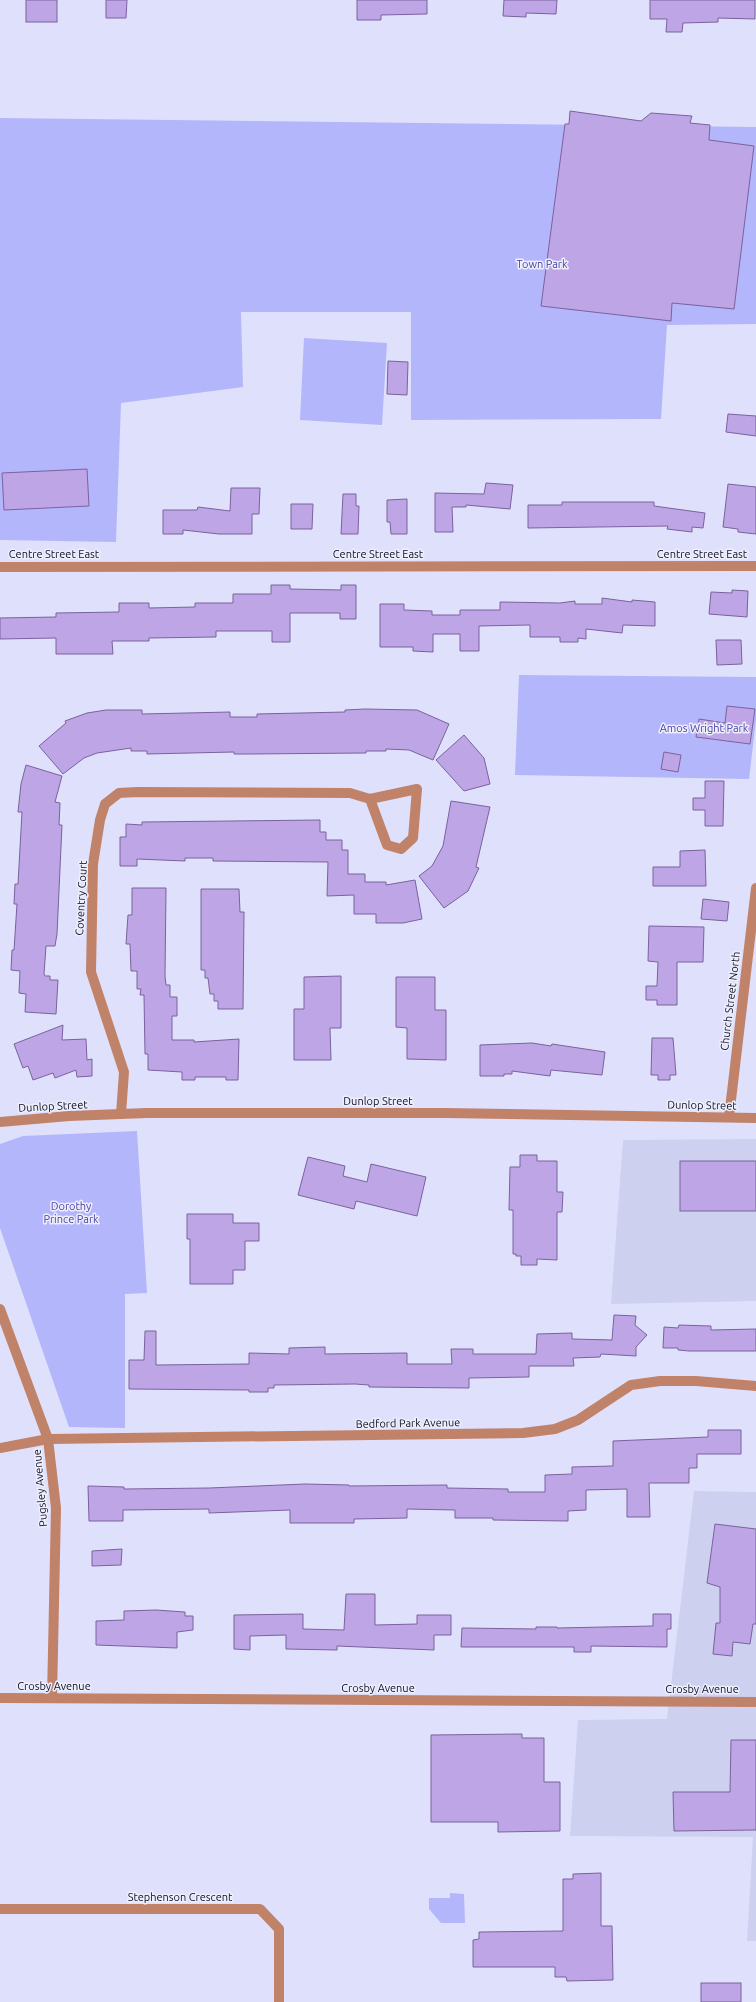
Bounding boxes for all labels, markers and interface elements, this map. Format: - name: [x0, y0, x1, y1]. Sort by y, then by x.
- park label: Town Park: [516, 258, 568, 270]
- street label: Centre Street East: [9, 548, 100, 560]
- street label: Centre Street East: [333, 548, 424, 560]
- street label: Centre Street East: [657, 548, 748, 560]
- park label: Amos Wright Park: [660, 722, 749, 734]
- street label: Coventry Court: [73, 859, 89, 936]
- street label: Church Street North: [718, 951, 742, 1051]
- street label: Dunlop Street: [343, 1095, 413, 1107]
- street label: Dunlop Street: [18, 1098, 89, 1114]
- street label: Dunlop Street: [667, 1098, 737, 1112]
- park label: Dorothy Prince Park: [43, 1200, 99, 1225]
- street label: Bedford Park Avenue: [356, 1416, 460, 1430]
- street label: Pugsley Avenue: [31, 1449, 49, 1527]
- street label: Crosby Avenue: [17, 1680, 91, 1692]
- street label: Crosby Avenue: [341, 1682, 415, 1694]
- street label: Crosby Avenue: [665, 1683, 739, 1695]
- street label: Stephenson Crescent: [128, 1891, 233, 1903]

